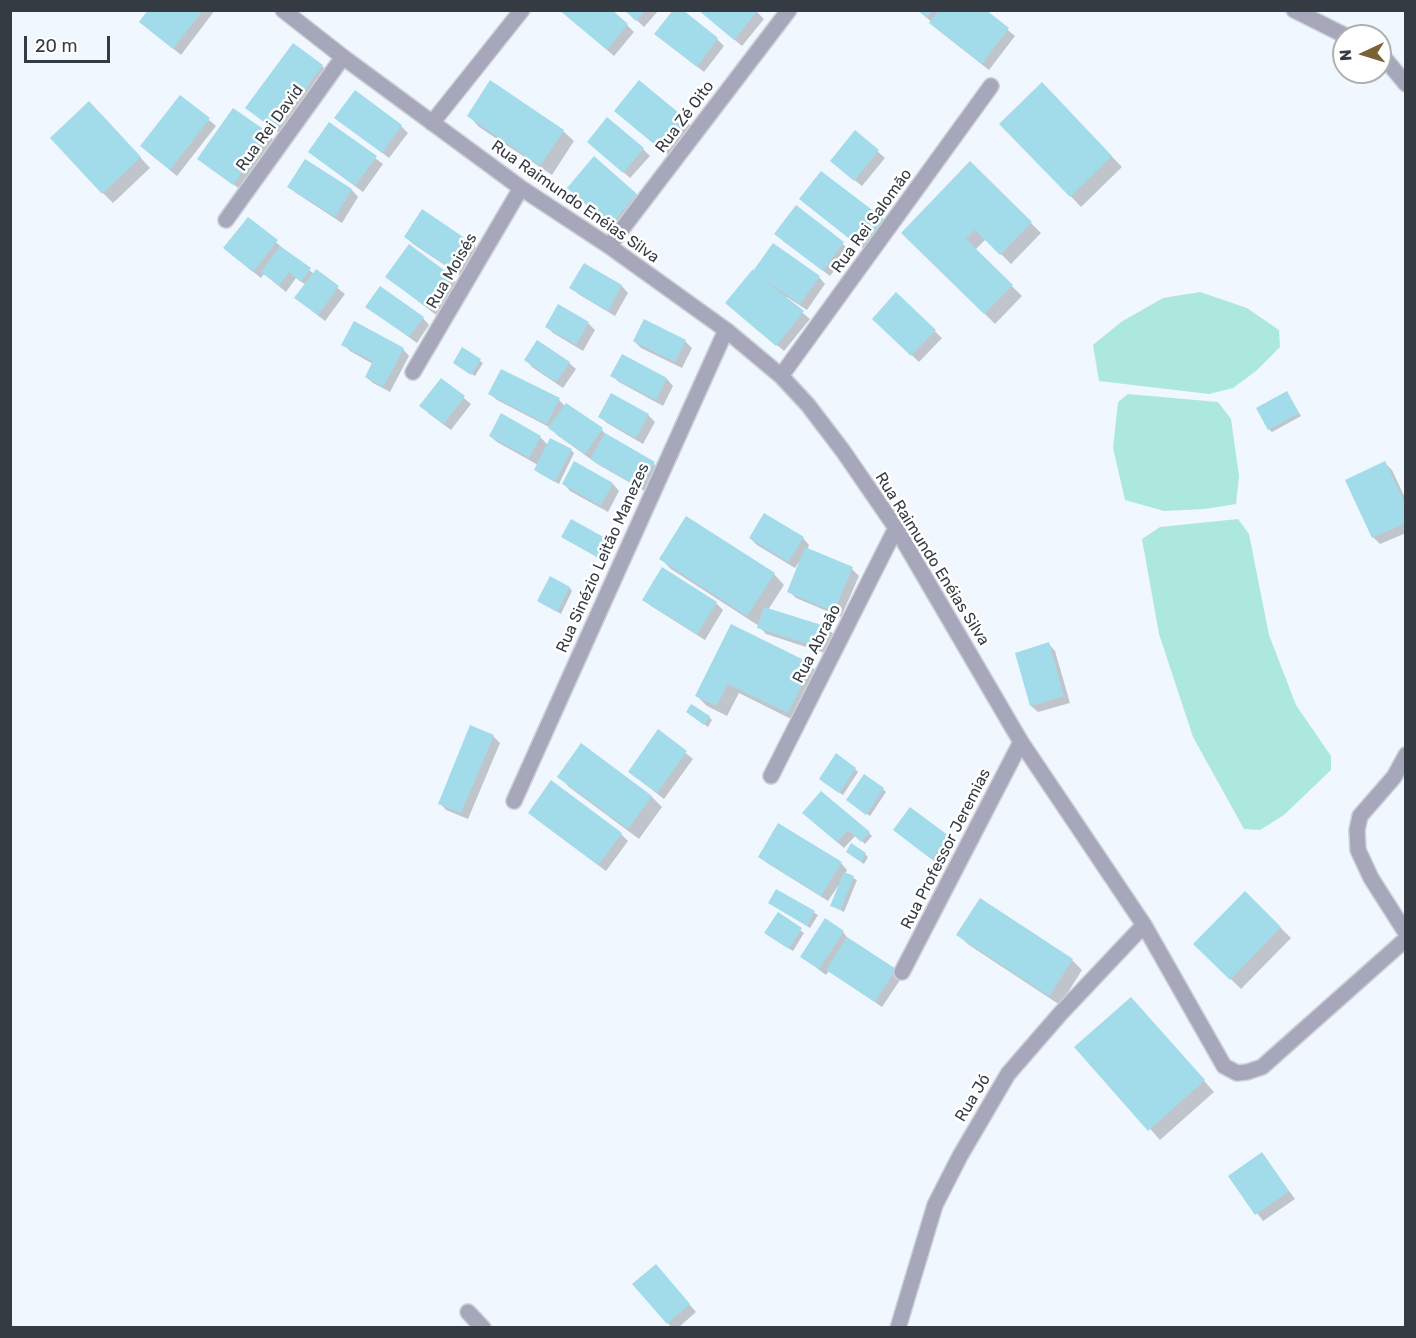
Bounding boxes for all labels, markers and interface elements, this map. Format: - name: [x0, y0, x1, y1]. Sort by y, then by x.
- scale bar: [27, 24, 112, 62]
- north arrow: [1332, 24, 1392, 84]
- text: 20 m: [35, 35, 77, 57]
- text: N: [1336, 49, 1355, 62]
- street label: Rua Zé Oito: [652, 77, 718, 157]
- street label: Rua Rei David: [232, 81, 308, 175]
- street label: Rua Raimundo Enéias Silva: [487, 137, 663, 267]
- street label: Rua Rei Salomão: [828, 165, 916, 277]
- street label: Rua Moisés: [423, 230, 481, 312]
- street label: Rua Sinézio Leitão Manezes: [552, 460, 654, 656]
- street label: Rua Raimundo Enéias Silva: [871, 469, 993, 649]
- street label: Rua Abraão: [789, 601, 845, 687]
- street label: Rua Professor Jeremias: [897, 765, 995, 933]
- street label: Rua Jó: [951, 1071, 995, 1125]

